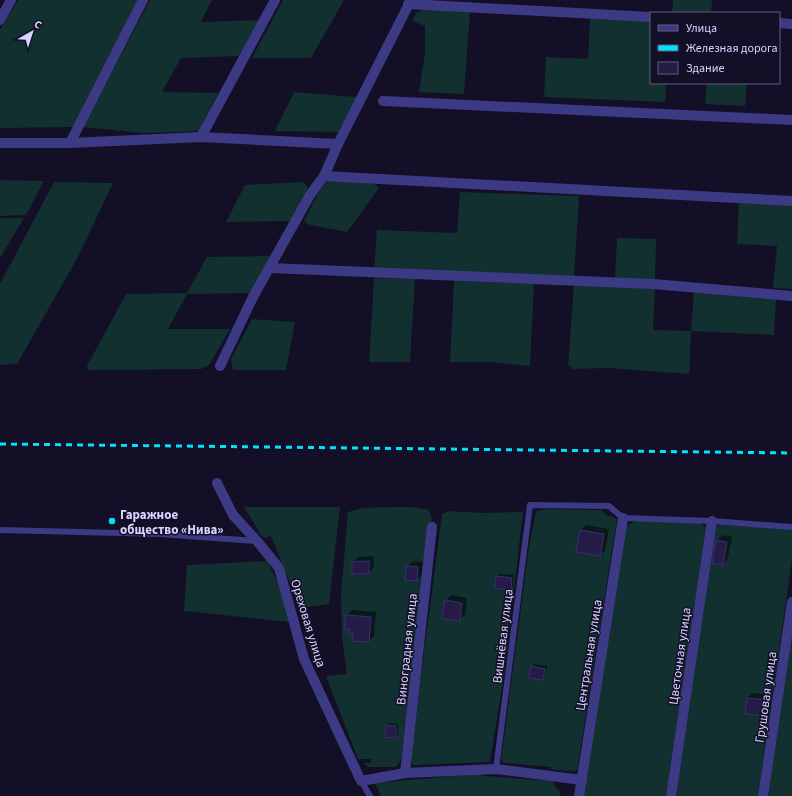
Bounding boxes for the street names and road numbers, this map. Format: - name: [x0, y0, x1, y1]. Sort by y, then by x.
- street label: Ореховая улица: [286, 577, 330, 670]
- street label: Вишнёвая улица: [488, 588, 518, 684]
- street label: Виноградная улица: [392, 592, 422, 706]
- street label: Центральная улица: [571, 598, 607, 712]
- street label: Цветочная улица: [664, 606, 696, 706]
- street label: Грушовая улица: [751, 650, 781, 744]

